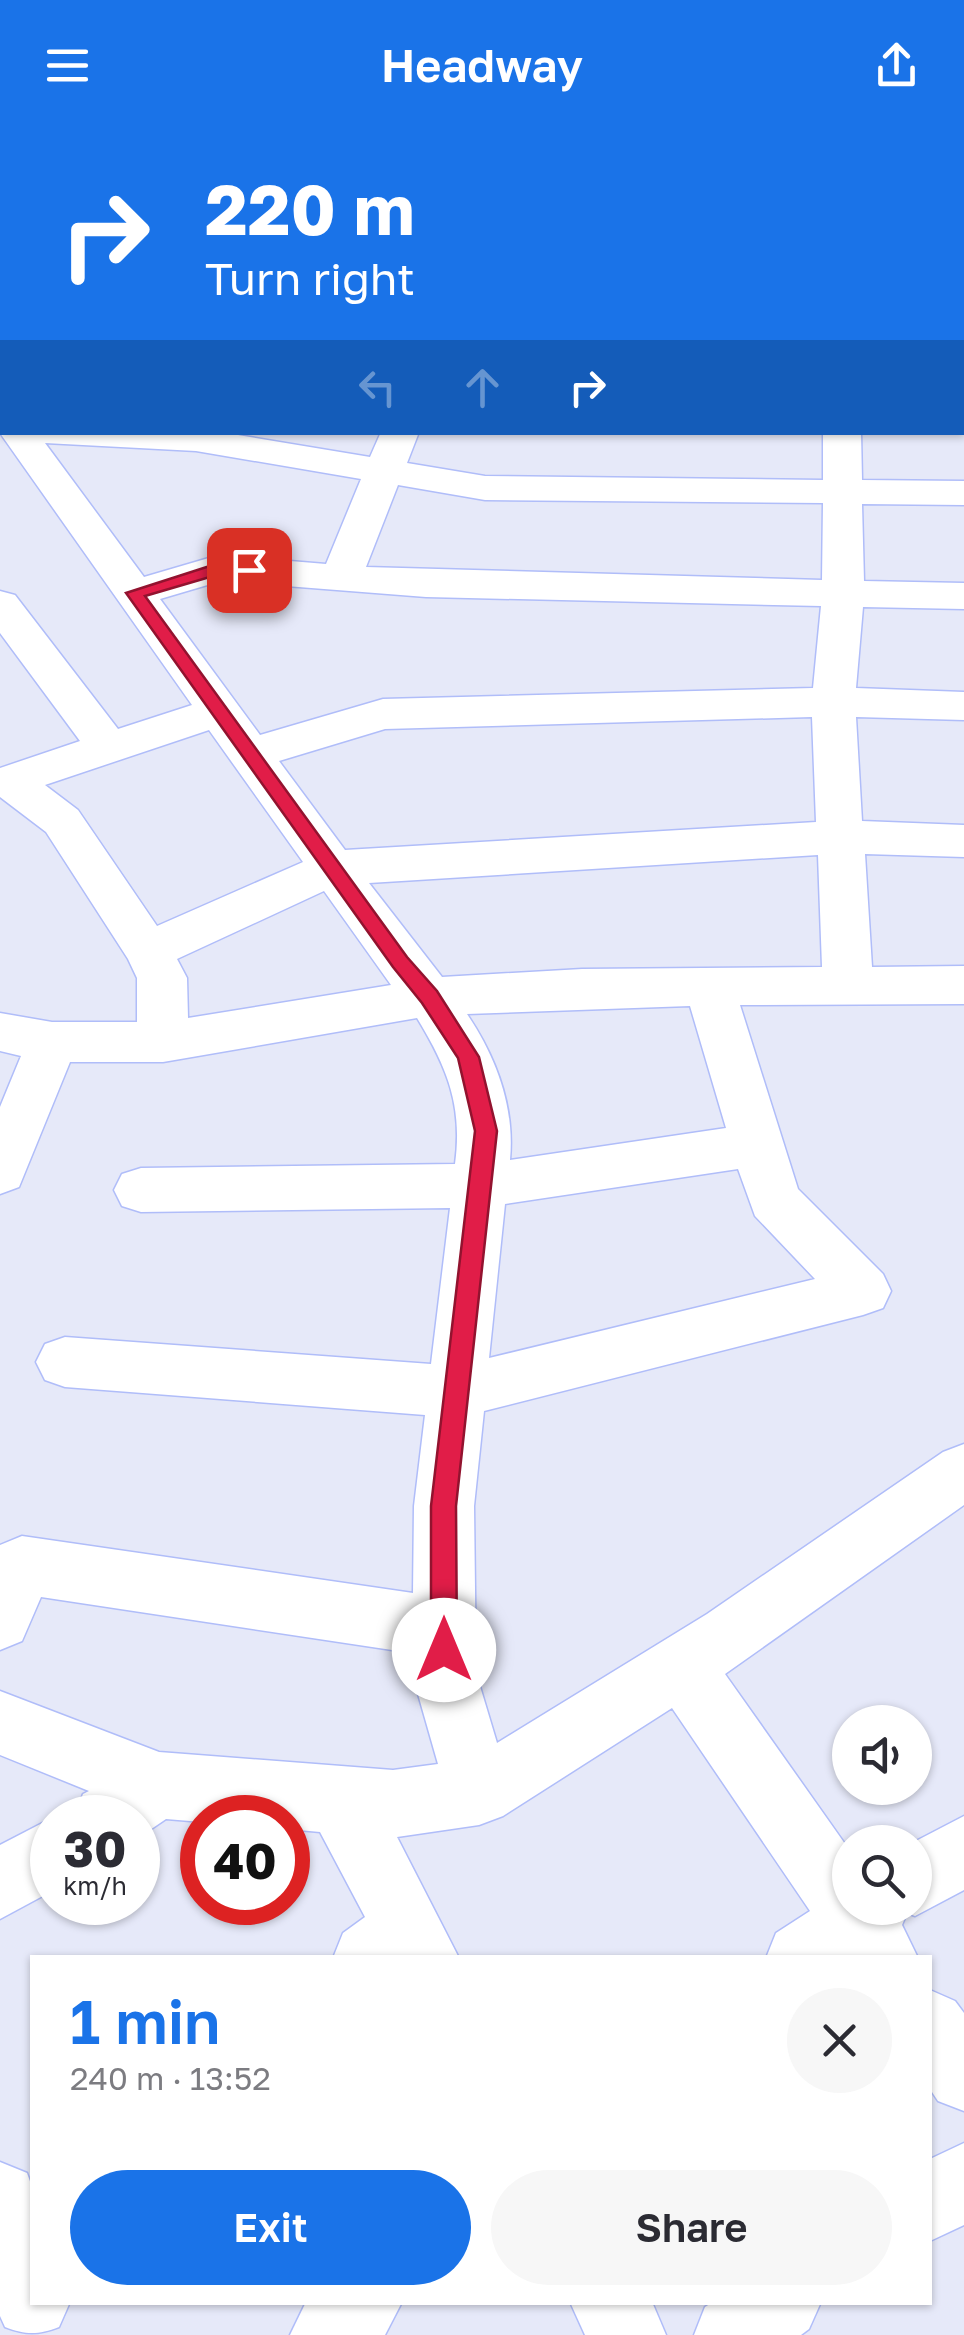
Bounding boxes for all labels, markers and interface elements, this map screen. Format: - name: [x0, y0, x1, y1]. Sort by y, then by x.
- icon: menu: [40, 38, 95, 93]
- text: Headway: [381, 38, 583, 92]
- icon: share: [869, 38, 924, 93]
- text: 220 m: [205, 166, 415, 250]
- icon: right: [40, 170, 170, 300]
- text: Turn right: [205, 251, 415, 305]
- icon: left: [350, 360, 405, 415]
- icon: ahead: [455, 360, 510, 415]
- icon: right: [560, 360, 615, 415]
- pin: [207, 528, 292, 613]
- icon: arrive: [222, 543, 277, 598]
- position arrow: [392, 1598, 496, 1702]
- map controls: [832, 1705, 932, 1925]
- button: sound: [832, 1705, 932, 1805]
- speed limit sign: 40: [180, 1795, 310, 1925]
- text: 30: [63, 1818, 126, 1878]
- button: search: [832, 1825, 932, 1925]
- text: km/h: [63, 1870, 127, 1901]
- text: 1 min: [70, 1985, 220, 2057]
- button: close: [787, 1988, 892, 2093]
- text: 240 m · 13:52: [70, 2059, 271, 2097]
- button: Exit: [70, 2170, 471, 2285]
- button: Share: [491, 2170, 892, 2285]

